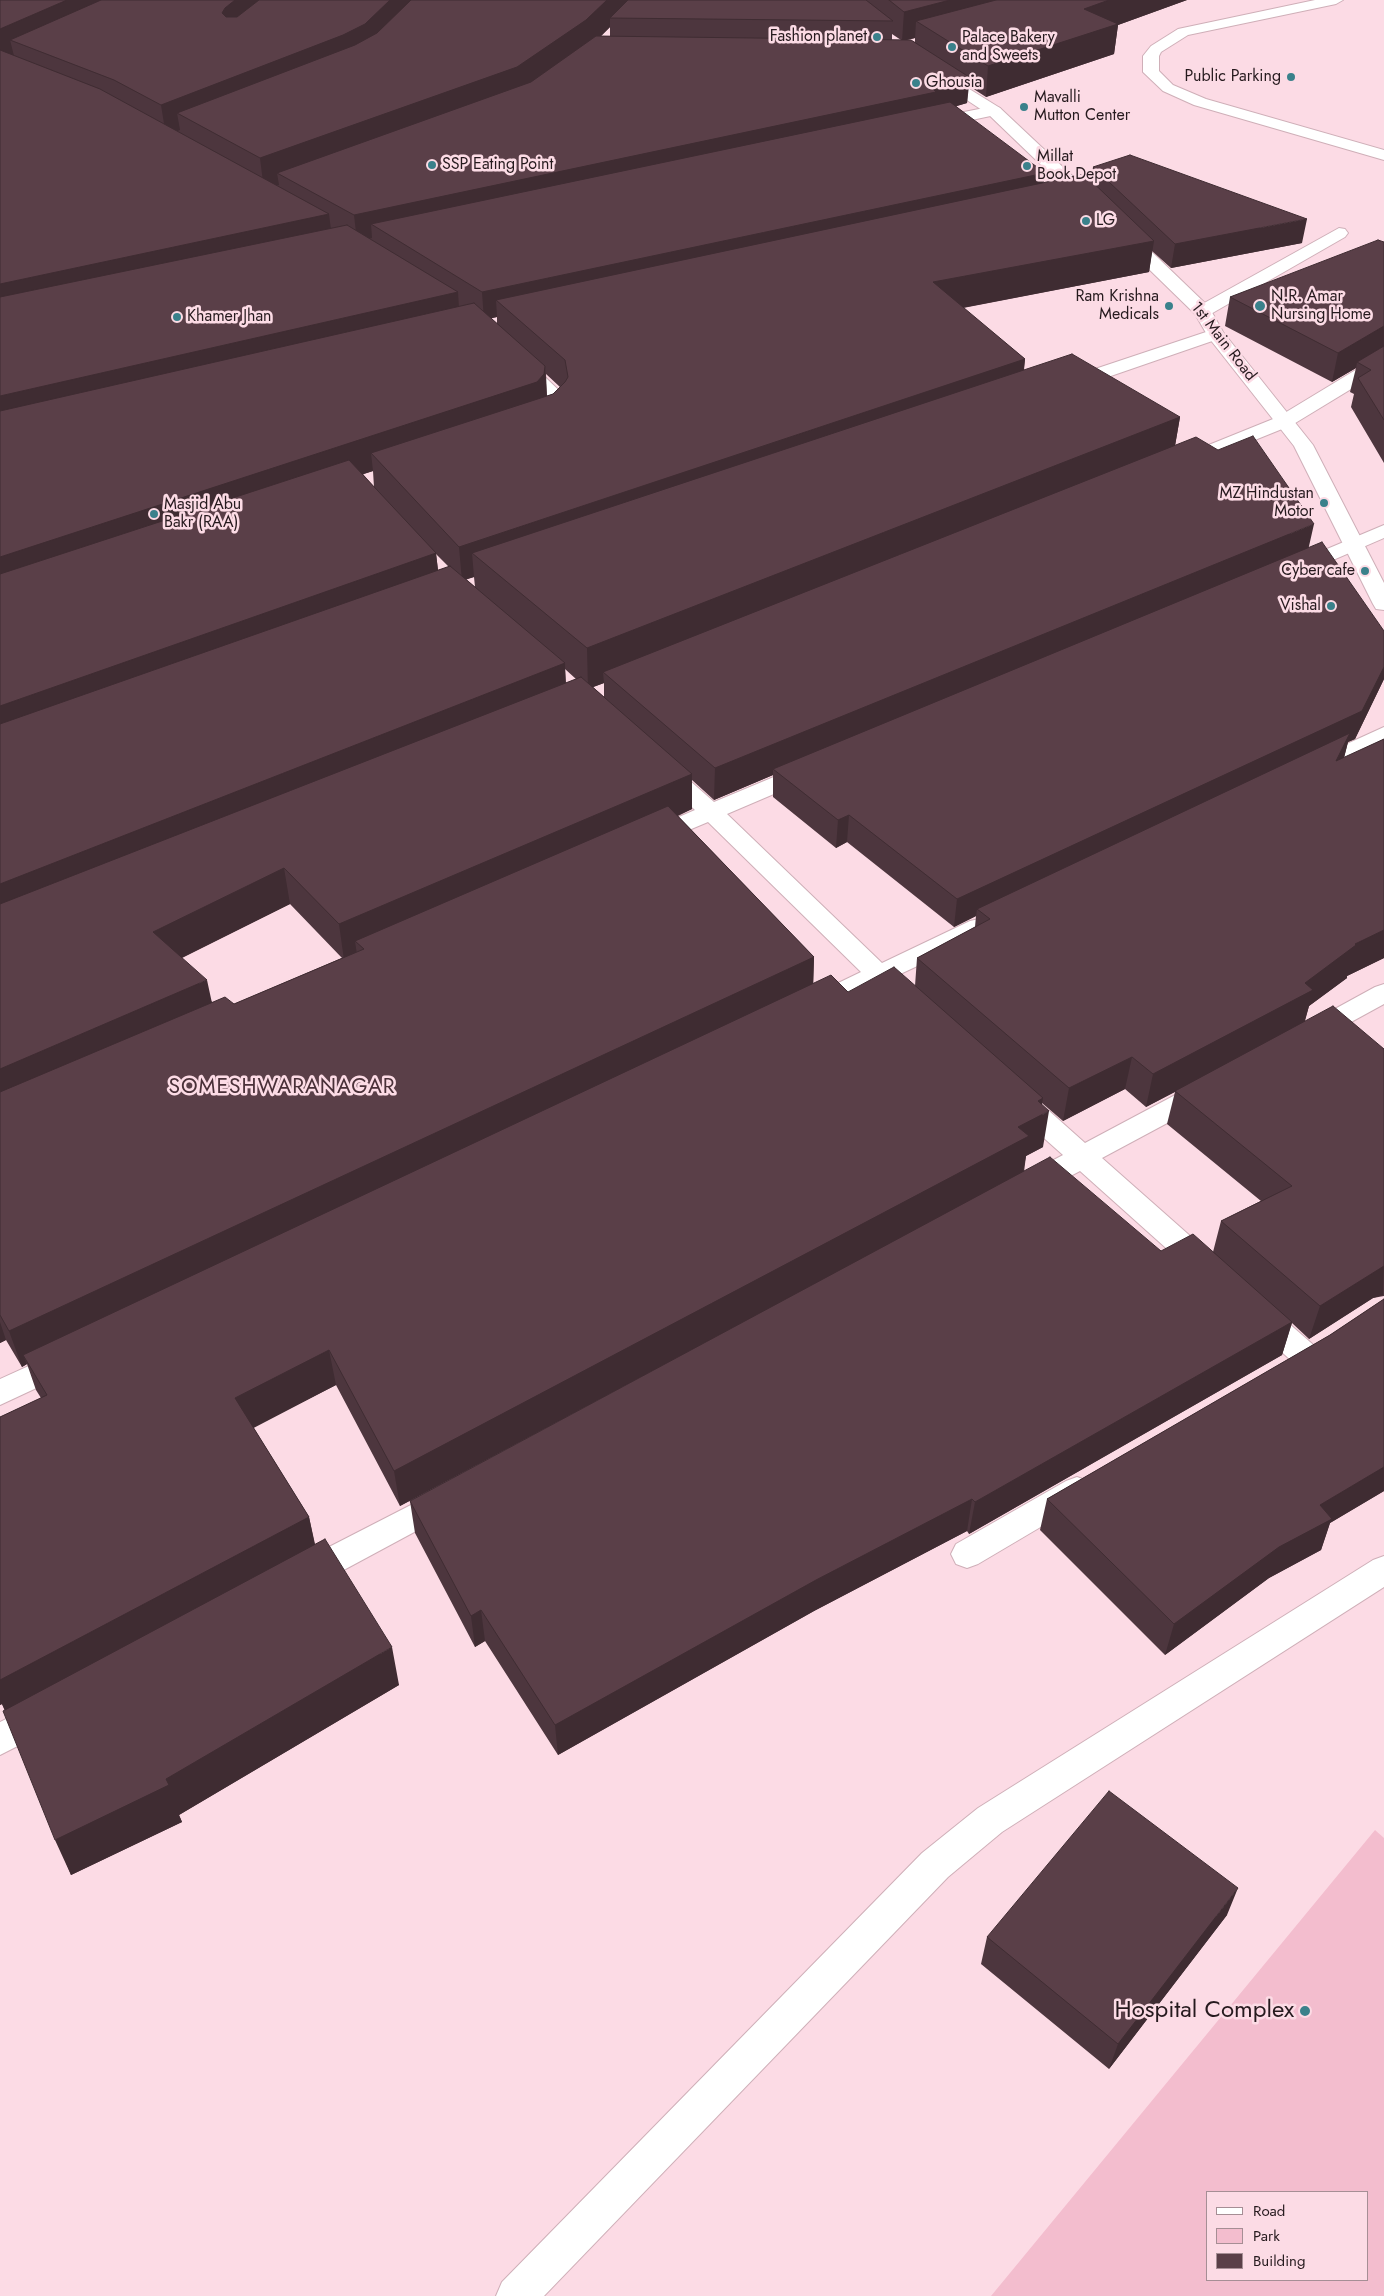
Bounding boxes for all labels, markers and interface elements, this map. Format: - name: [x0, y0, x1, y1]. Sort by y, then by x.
- place label: Fashion planet: [770, 27, 867, 47]
- place label: Palace Bakery and Sweets: [962, 28, 1055, 66]
- marker: Fashion planet: [871, 31, 883, 43]
- marker: Palace Bakery and Sweets: [946, 41, 958, 53]
- place label: Public Parking: [1185, 67, 1281, 87]
- marker: Public Parking: [1285, 71, 1297, 83]
- place label: Ghousia: [926, 73, 982, 93]
- marker: Ghousia: [910, 77, 922, 89]
- place label: Mavalli Mutton Center: [1034, 88, 1130, 126]
- marker: Mavalli Mutton Center: [1018, 101, 1030, 113]
- place label: Millat Book Depot: [1037, 147, 1116, 185]
- place label: SSP Eating Point: [442, 155, 553, 175]
- marker: SSP Eating Point: [426, 159, 438, 171]
- marker: Millat Book Depot: [1021, 160, 1033, 172]
- place label: LG: [1096, 211, 1115, 231]
- marker: LG: [1080, 215, 1092, 227]
- place label: Ram Krishna Medicals: [1075, 287, 1159, 325]
- place label: N.R. Amar Nursing Home: [1271, 287, 1371, 325]
- street label: 1st Main Road: [1186, 299, 1260, 385]
- marker: N.R. Amar Nursing Home: [1253, 299, 1267, 313]
- marker: Ram Krishna Medicals: [1163, 300, 1175, 312]
- place label: Khamer Jhan: [187, 307, 271, 327]
- marker: Khamer Jhan: [171, 311, 183, 323]
- place label: MZ Hindustan Motor: [1220, 484, 1314, 522]
- place label: Masjid Abu Bakr (RAA): [164, 495, 241, 533]
- marker: MZ Hindustan Motor: [1318, 497, 1330, 509]
- marker: Masjid Abu Bakr (RAA): [148, 508, 160, 520]
- place label: Cyber cafe: [1281, 561, 1355, 581]
- marker: Cyber cafe: [1359, 565, 1371, 577]
- place label: Vishal: [1280, 596, 1321, 616]
- marker: Vishal: [1325, 600, 1337, 612]
- district label: SOMESHWARANAGAR: [167, 1075, 397, 1101]
- place label: Hospital Complex: [1115, 1997, 1294, 2025]
- marker: Hospital Complex: [1298, 2004, 1312, 2018]
- legend: [1206, 2191, 1369, 2281]
- text: Road: [1253, 2200, 1285, 2222]
- text: Park: [1253, 2225, 1280, 2247]
- text: Building: [1253, 2250, 1305, 2272]

